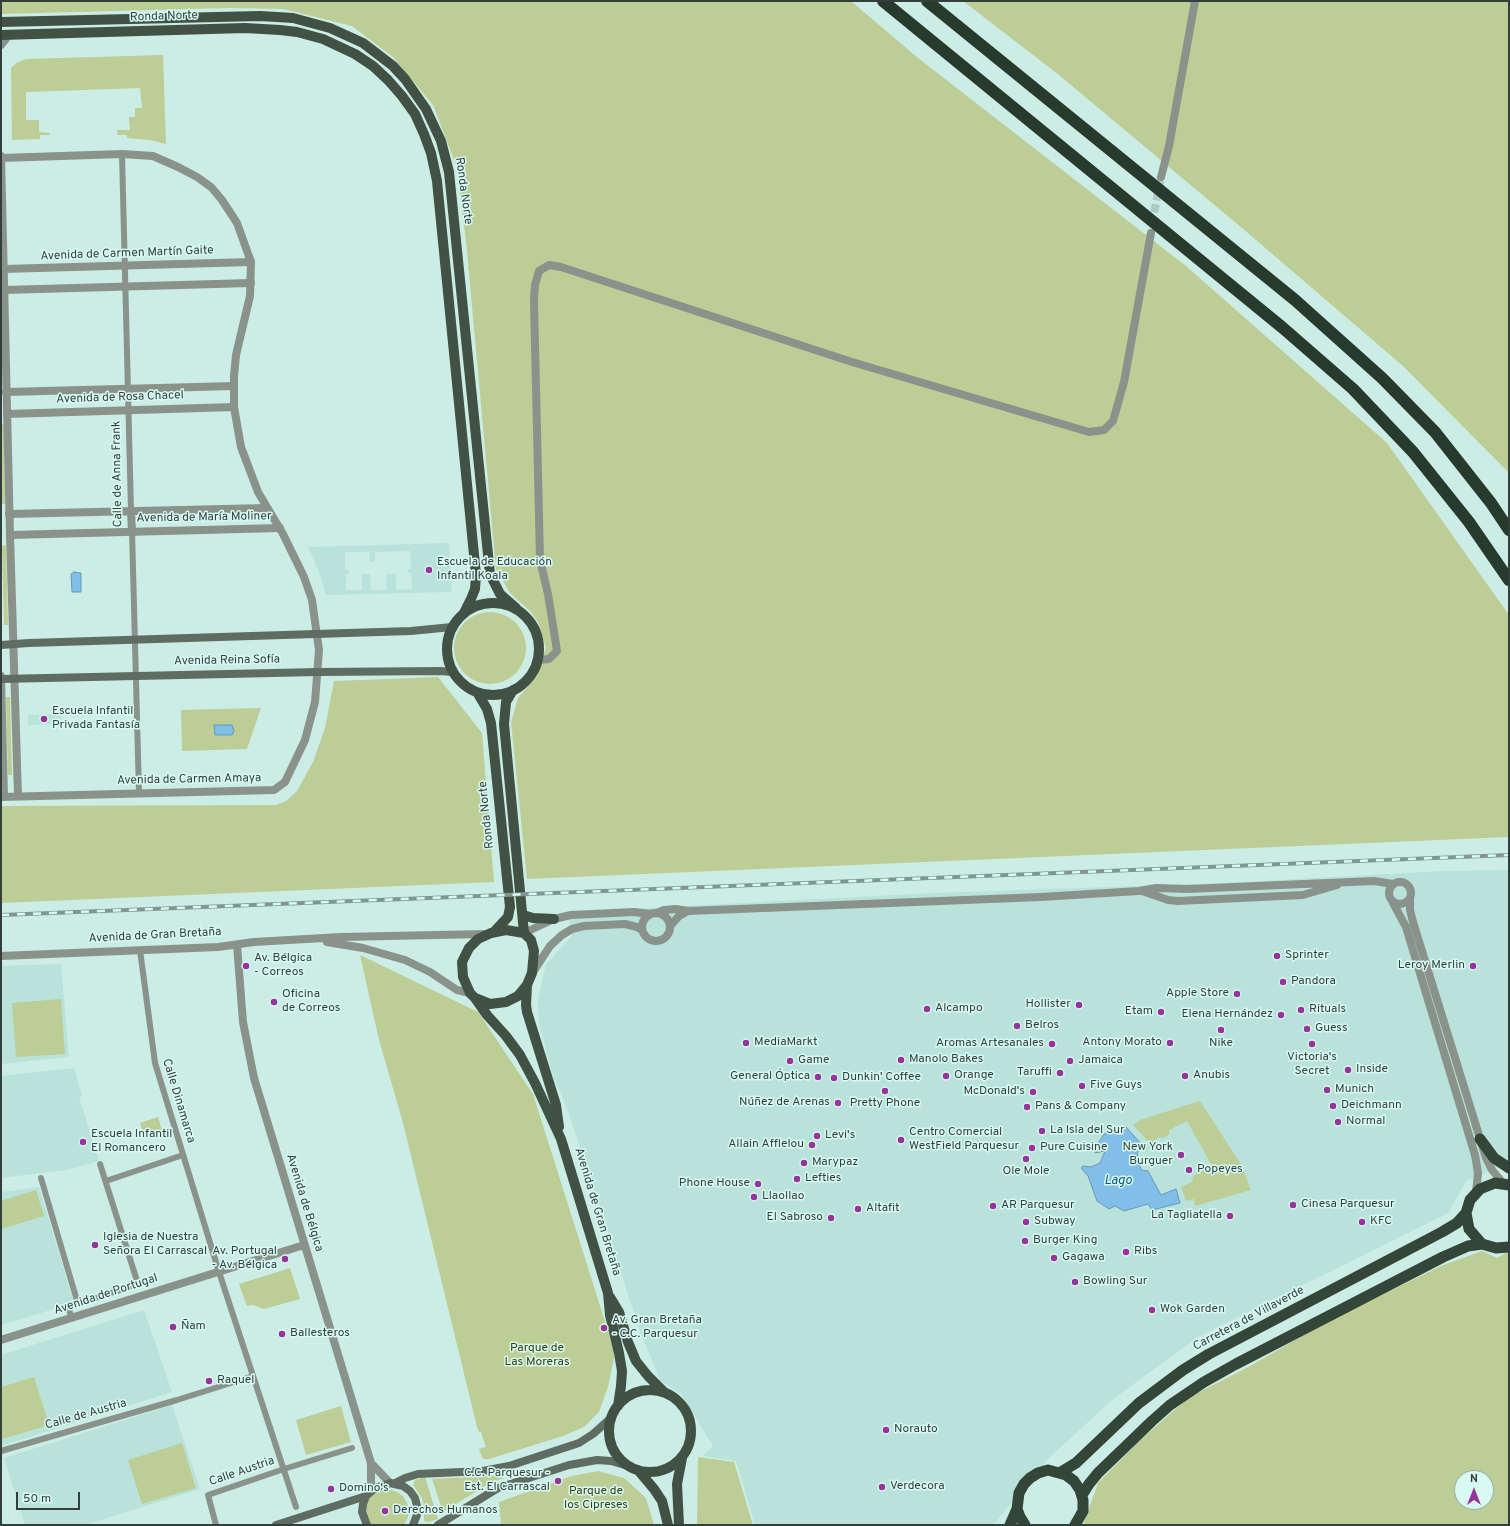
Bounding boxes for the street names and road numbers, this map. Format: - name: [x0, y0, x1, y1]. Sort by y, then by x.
- street label: Ronda Norte: [130, 9, 198, 25]
- street label: Ronda Norte: [451, 156, 475, 226]
- street label: Avenida de Carmen Martín Gaite: [40, 244, 214, 264]
- street label: Avenida de Rosa Chacel: [56, 389, 184, 407]
- street label: Calle de Anna Frank: [110, 421, 126, 527]
- street label: Avenida de María Moliner: [136, 510, 272, 526]
- street label: Avenida Reina Sofía: [174, 653, 280, 669]
- street label: Avenida de Carmen Amaya: [117, 772, 261, 788]
- street label: Ronda Norte: [476, 780, 498, 850]
- street label: Avenida de Gran Bretaña: [88, 925, 222, 947]
- street label: Calle Dinamarca: [158, 1057, 198, 1145]
- street label: Avenida de Gran Bretaña: [571, 1146, 623, 1278]
- street label: Avenida de Bélgica: [282, 1152, 326, 1254]
- street label: Avenida de Portugal: [52, 1271, 160, 1319]
- street label: Carretera de Villaverde: [1191, 1284, 1307, 1354]
- street label: Calle de Austria: [44, 1396, 128, 1434]
- street label: Calle Austria: [208, 1454, 276, 1490]

